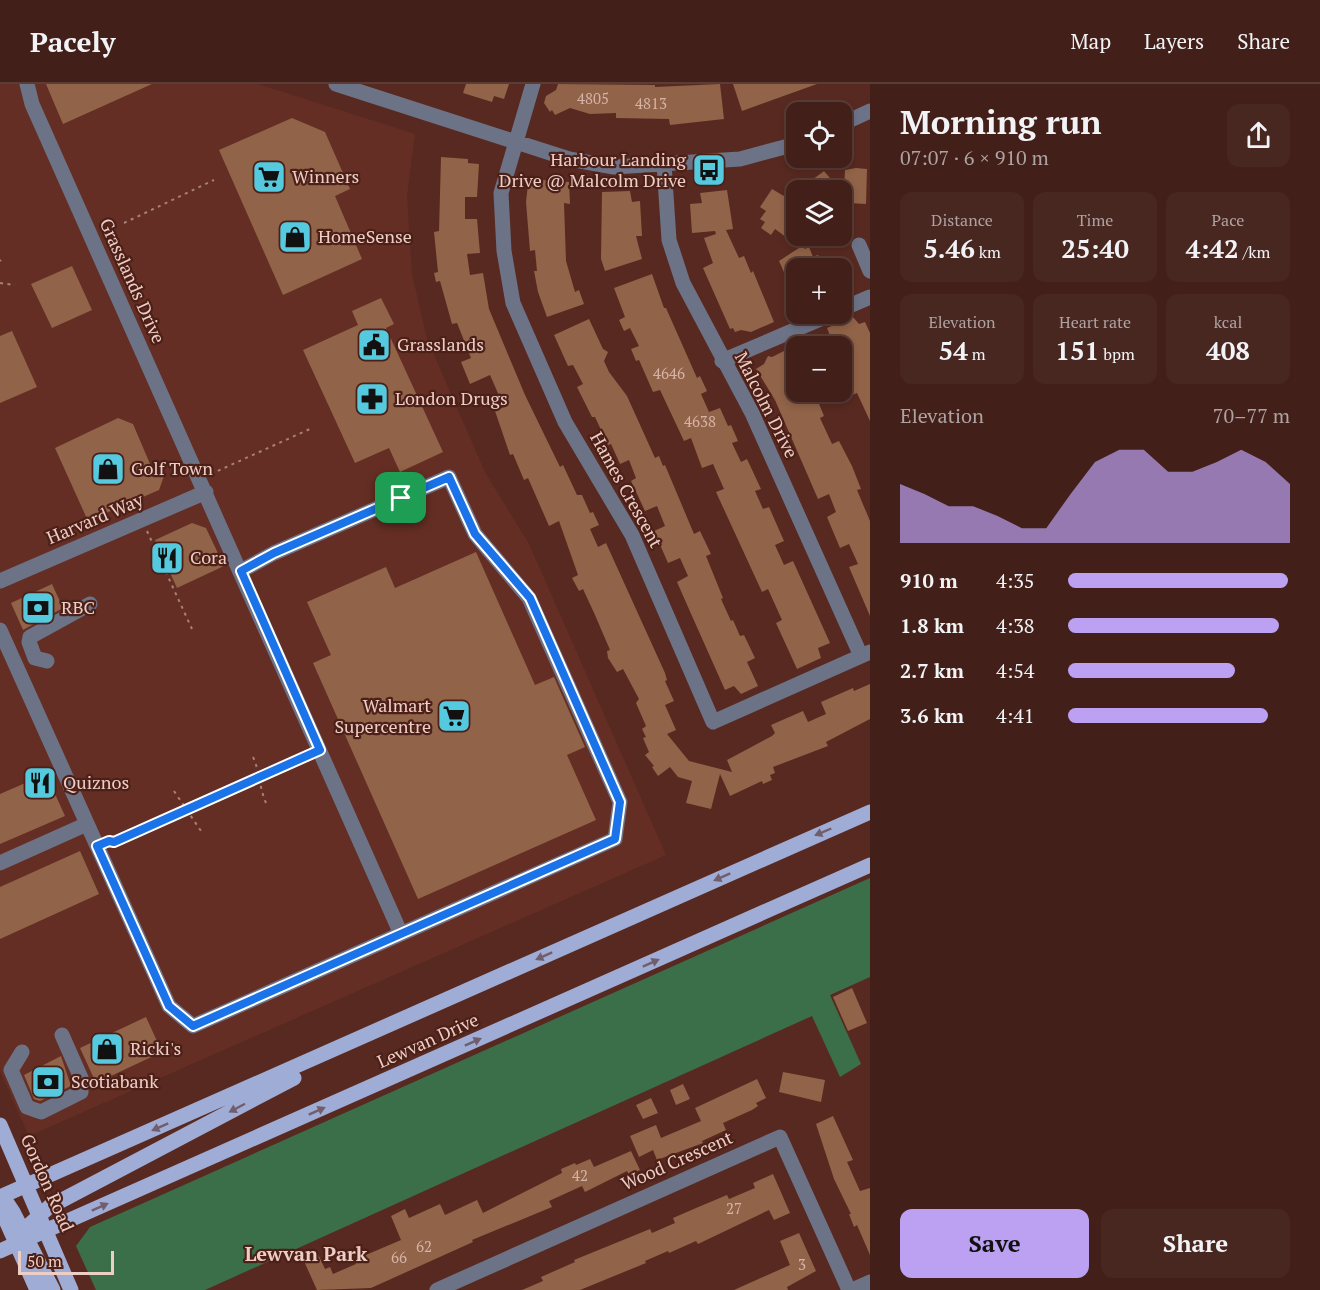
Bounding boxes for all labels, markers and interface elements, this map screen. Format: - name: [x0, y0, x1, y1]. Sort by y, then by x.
- text: Pacely: [30, 23, 116, 60]
- text: Map: [1070, 27, 1111, 55]
- text: Layers: [1144, 27, 1204, 55]
- text: Share: [1237, 27, 1290, 55]
- house number: 4805: [577, 88, 609, 108]
- house number: 4813: [635, 93, 667, 113]
- text: Morning run: [900, 100, 1102, 143]
- map controls: [786, 102, 852, 402]
- button: locate: [786, 102, 852, 168]
- button: share: [1227, 104, 1290, 167]
- text: 07:07 · 6 × 910 m: [900, 144, 1049, 171]
- place label: Harbour Landing Drive @ Malcolm Drive: [499, 147, 687, 192]
- bus stop icon: Harbour Landing Drive @ Malcolm Drive: [691, 152, 727, 188]
- supermarket icon: Winners: [251, 159, 287, 195]
- place label: Winners: [292, 164, 359, 188]
- button: layers: [786, 180, 852, 246]
- text: Distance: [931, 209, 993, 231]
- text: Time: [1077, 209, 1113, 231]
- text: Pace: [1212, 209, 1244, 231]
- street label: Grasslands Drive: [95, 214, 171, 347]
- shop icon: HomeSense: [277, 219, 313, 255]
- place label: HomeSense: [318, 224, 412, 248]
- text: 5.46: [923, 231, 975, 265]
- text: 25:40: [1061, 231, 1129, 265]
- text: 4:42: [1186, 231, 1239, 265]
- text: km: [975, 241, 1001, 263]
- text: /km: [1239, 241, 1270, 263]
- button: +: [786, 258, 852, 324]
- text: Elevation: [928, 311, 996, 333]
- text: Heart rate: [1059, 311, 1131, 333]
- text: kcal: [1214, 311, 1242, 333]
- public building icon: Grasslands: [356, 327, 392, 363]
- place label: Grasslands: [397, 332, 484, 356]
- text: 54: [938, 333, 968, 367]
- text: 151: [1055, 333, 1099, 367]
- text: 408: [1206, 333, 1250, 367]
- button: −: [786, 336, 852, 402]
- text: m: [968, 343, 986, 365]
- text: bpm: [1099, 343, 1135, 365]
- street label: Malcolm Drive: [730, 347, 804, 462]
- house number: 4646: [653, 363, 685, 383]
- pharmacy icon: London Drugs: [354, 381, 390, 417]
- place label: London Drugs: [395, 386, 508, 410]
- text: Elevation: [900, 402, 984, 429]
- text: 70–77 m: [1213, 402, 1290, 429]
- house number: 4638: [684, 411, 716, 431]
- street label: Hames Crescent: [585, 427, 669, 552]
- shop icon: Golf Town: [90, 451, 126, 487]
- place label: Golf Town: [131, 456, 213, 480]
- pin: [375, 472, 426, 523]
- icon: arrive: [384, 481, 417, 514]
- street label: Harvard Way: [43, 487, 147, 549]
- restaurant icon: Cora: [149, 540, 185, 576]
- place label: Cora: [190, 545, 227, 569]
- text: 910 m: [900, 567, 958, 594]
- text: 4:35: [996, 567, 1035, 594]
- bank icon: RBC: [20, 590, 56, 626]
- place label: RBC: [61, 595, 95, 619]
- text: 1.8 km: [900, 612, 964, 639]
- text: 4:38: [996, 612, 1035, 639]
- text: 2.7 km: [900, 657, 964, 684]
- text: 4:54: [996, 657, 1035, 684]
- place label: Walmart Supercentre: [334, 693, 431, 738]
- supermarket icon: Walmart Supercentre: [436, 698, 472, 734]
- text: 3.6 km: [900, 702, 964, 729]
- text: 4:41: [996, 702, 1035, 729]
- restaurant icon: Quiznos: [22, 765, 58, 801]
- place label: Quiznos: [63, 770, 129, 794]
- one-way arrow: [813, 827, 831, 837]
- one-way arrow: [712, 872, 730, 882]
- one-way arrow: [535, 952, 552, 961]
- one-way arrow: [643, 959, 660, 968]
- street label: Lewvan Drive: [373, 1007, 482, 1073]
- shop icon: Ricki's: [89, 1031, 125, 1067]
- place label: Ricki's: [130, 1036, 181, 1060]
- one-way arrow: [465, 1037, 483, 1047]
- bank icon: Scotiabank: [30, 1064, 66, 1100]
- place label: Scotiabank: [71, 1069, 159, 1093]
- one-way arrow: [228, 1103, 245, 1113]
- one-way arrow: [308, 1107, 325, 1116]
- one-way arrow: [152, 1122, 169, 1131]
- street label: Wood Crescent: [617, 1125, 736, 1195]
- street label: Gordon Road: [16, 1130, 80, 1235]
- house number: 42: [572, 1165, 588, 1185]
- house number: 27: [726, 1198, 742, 1218]
- one-way arrow: [91, 1202, 109, 1212]
- button: Save: [900, 1209, 1089, 1278]
- button: Share: [1101, 1209, 1290, 1278]
- house number: 62: [416, 1236, 432, 1256]
- district label: Lewvan Park: [245, 1240, 368, 1267]
- house number: 66: [391, 1247, 407, 1267]
- scale bar: [18, 1248, 114, 1276]
- text: 50 m: [27, 1250, 62, 1272]
- house number: 3: [798, 1254, 806, 1274]

